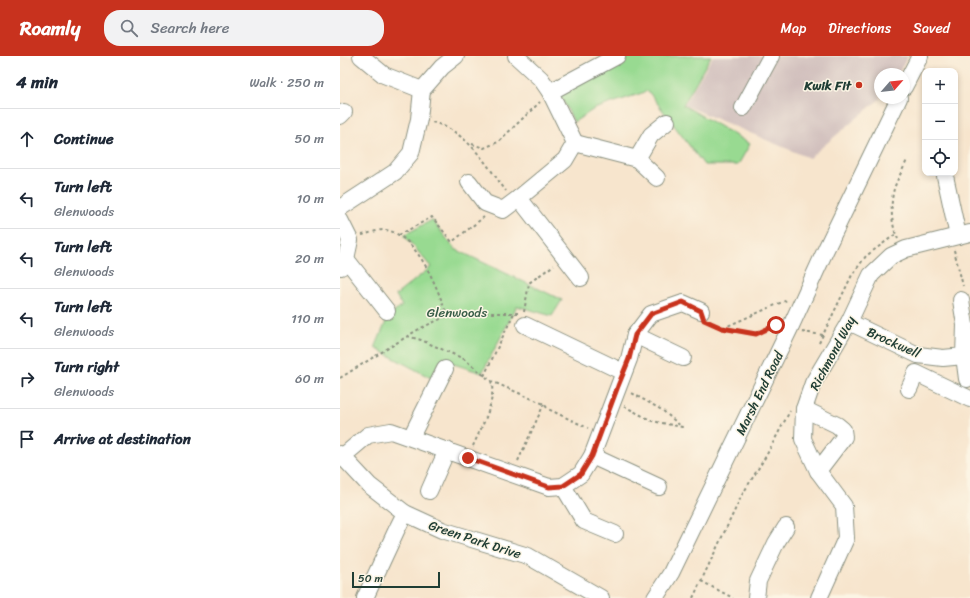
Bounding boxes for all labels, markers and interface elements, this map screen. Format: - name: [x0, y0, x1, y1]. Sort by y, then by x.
- search box: [104, 10, 384, 46]
- text: Roamly: [20, 12, 80, 45]
- text: Search here: [150, 15, 229, 41]
- text: Map: [780, 16, 806, 41]
- text: Directions: [828, 16, 891, 41]
- text: Saved: [913, 16, 950, 41]
- icon: search: [118, 17, 140, 39]
- text: 4 min: [16, 67, 58, 97]
- north arrow: [874, 68, 910, 104]
- map controls: [922, 68, 958, 176]
- button: +: [922, 68, 958, 104]
- text: Walk · 250 m: [250, 71, 324, 94]
- place label: Kwik Fit: [803, 74, 852, 97]
- marker: Kwik Fit: [854, 80, 864, 90]
- button: −: [922, 104, 958, 140]
- text: Continue: [54, 126, 114, 152]
- text: 50 m: [294, 127, 324, 150]
- icon: ahead: [16, 128, 38, 150]
- button: locate: [922, 140, 958, 176]
- text: Turn left: [54, 174, 112, 200]
- text: 10 m: [297, 187, 324, 210]
- icon: left: [16, 188, 38, 210]
- text: Glenwoods: [54, 200, 114, 223]
- text: Turn left: [54, 234, 112, 260]
- text: 20 m: [295, 247, 324, 270]
- icon: left: [16, 248, 38, 270]
- text: Glenwoods: [54, 260, 114, 283]
- text: Turn left: [54, 294, 112, 320]
- park label: Glenwoods: [427, 301, 487, 324]
- text: 110 m: [291, 307, 324, 330]
- icon: left: [16, 308, 38, 330]
- street label: Richmond Way: [803, 311, 862, 395]
- route start: [767, 316, 785, 334]
- text: Glenwoods: [54, 320, 114, 343]
- street label: Brockwell: [863, 320, 925, 365]
- street label: Marsh End Road: [729, 346, 790, 439]
- text: Turn right: [54, 354, 119, 380]
- text: 60 m: [295, 367, 324, 390]
- icon: right: [16, 368, 38, 390]
- text: Glenwoods: [54, 380, 114, 403]
- text: Arrive at destination: [54, 426, 191, 452]
- icon: arrive: [16, 428, 38, 450]
- route end: [459, 449, 477, 467]
- street label: Green Park Drive: [425, 514, 525, 565]
- text: 50 m: [358, 569, 383, 588]
- scale bar: [352, 570, 440, 589]

